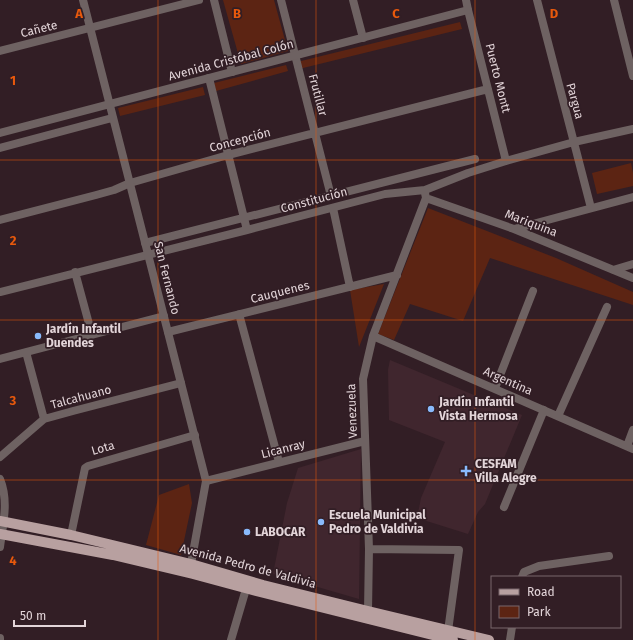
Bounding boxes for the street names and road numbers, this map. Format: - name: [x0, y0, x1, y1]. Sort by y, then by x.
- street label: Cañete: [19, 18, 59, 40]
- street label: Avenida Cristóbal Colón: [167, 37, 295, 83]
- street label: Puerto Montt: [483, 42, 514, 115]
- street label: Frutillar: [306, 72, 330, 118]
- street label: Pargua: [563, 81, 587, 121]
- street label: Concepción: [208, 125, 272, 155]
- street label: Constitución: [279, 184, 349, 216]
- street label: Mariquina: [503, 207, 559, 239]
- street label: San Fernando: [151, 240, 183, 316]
- street label: Cauquenes: [249, 278, 311, 306]
- street label: Argentina: [481, 364, 535, 398]
- street label: Talcahuano: [49, 382, 113, 412]
- street label: Venezuela: [344, 383, 360, 439]
- street label: Licanray: [259, 437, 307, 461]
- street label: Lota: [90, 438, 116, 458]
- street label: Avenida Pedro de Valdivia: [178, 541, 318, 591]

